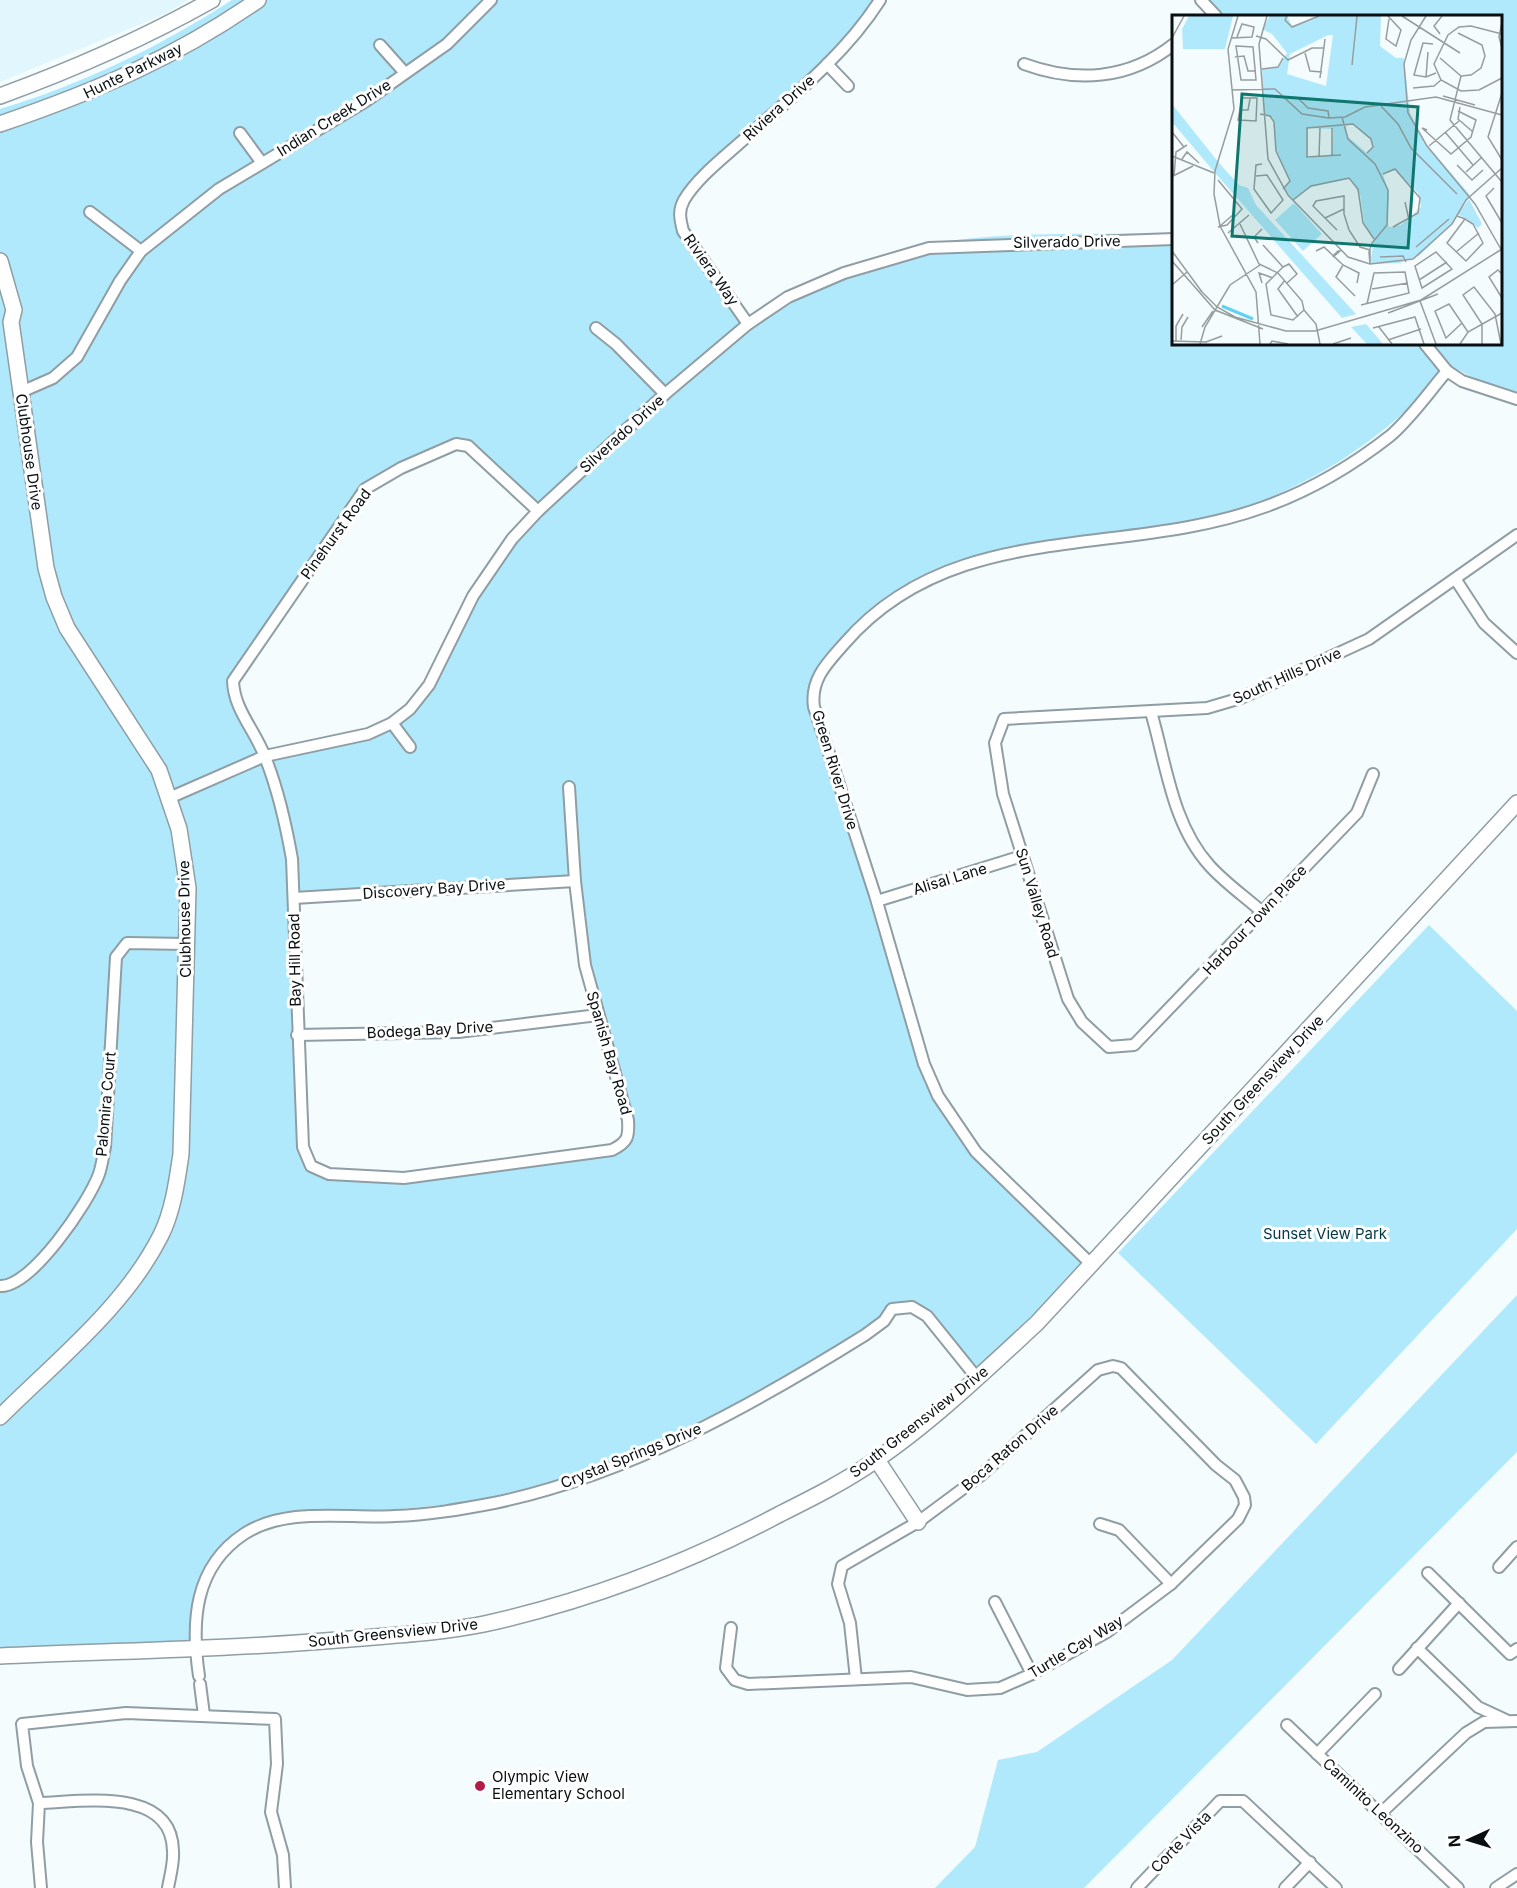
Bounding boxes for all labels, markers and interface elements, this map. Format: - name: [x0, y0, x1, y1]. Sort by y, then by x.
- inset map: [1172, 15, 1502, 345]
- street label: Hunte Parkway: [80, 38, 186, 103]
- street label: Riviera Drive: [739, 71, 818, 145]
- street label: Indian Creek Drive: [273, 75, 394, 160]
- street label: Riviera Way: [680, 230, 743, 310]
- street label: Silverado Drive: [1013, 231, 1121, 252]
- street label: Silverado Drive: [575, 391, 668, 477]
- street label: Clubhouse Drive: [12, 392, 47, 511]
- street label: Pinehurst Road: [296, 485, 375, 583]
- street label: South Hills Drive: [1230, 643, 1344, 708]
- street label: Green River Drive: [808, 708, 863, 832]
- street label: Sun Valley Road: [1012, 845, 1063, 960]
- street label: Alisal Lane: [911, 858, 989, 899]
- street label: Clubhouse Drive: [174, 860, 195, 978]
- street label: Harbour Town Place: [1199, 861, 1311, 979]
- street label: Discovery Bay Drive: [362, 874, 506, 903]
- street label: Bay Hill Road: [284, 913, 305, 1007]
- street label: Spanish Bay Road: [583, 989, 636, 1117]
- street label: South Greensview Drive: [1198, 1011, 1328, 1149]
- street label: Bodega Bay Drive: [366, 1017, 494, 1042]
- street label: Palomira Court: [91, 1051, 120, 1157]
- park label: Sunset View Park: [1263, 1224, 1388, 1243]
- street label: South Greensview Drive: [846, 1362, 992, 1482]
- street label: Boca Raton Drive: [957, 1400, 1062, 1495]
- street label: Crystal Springs Drive: [558, 1419, 704, 1492]
- street label: Turtle Cay Way: [1025, 1611, 1127, 1682]
- street label: South Greensview Drive: [307, 1614, 479, 1651]
- street label: Caminito Leonzino: [1319, 1754, 1428, 1857]
- place label: Olympic View Elementary School: [492, 1767, 625, 1803]
- marker: Olympic View Elementary School: [473, 1779, 487, 1793]
- street label: Corte Vista: [1146, 1807, 1215, 1877]
- north arrow: [1439, 1810, 1499, 1870]
- text: N: [1444, 1834, 1464, 1848]

